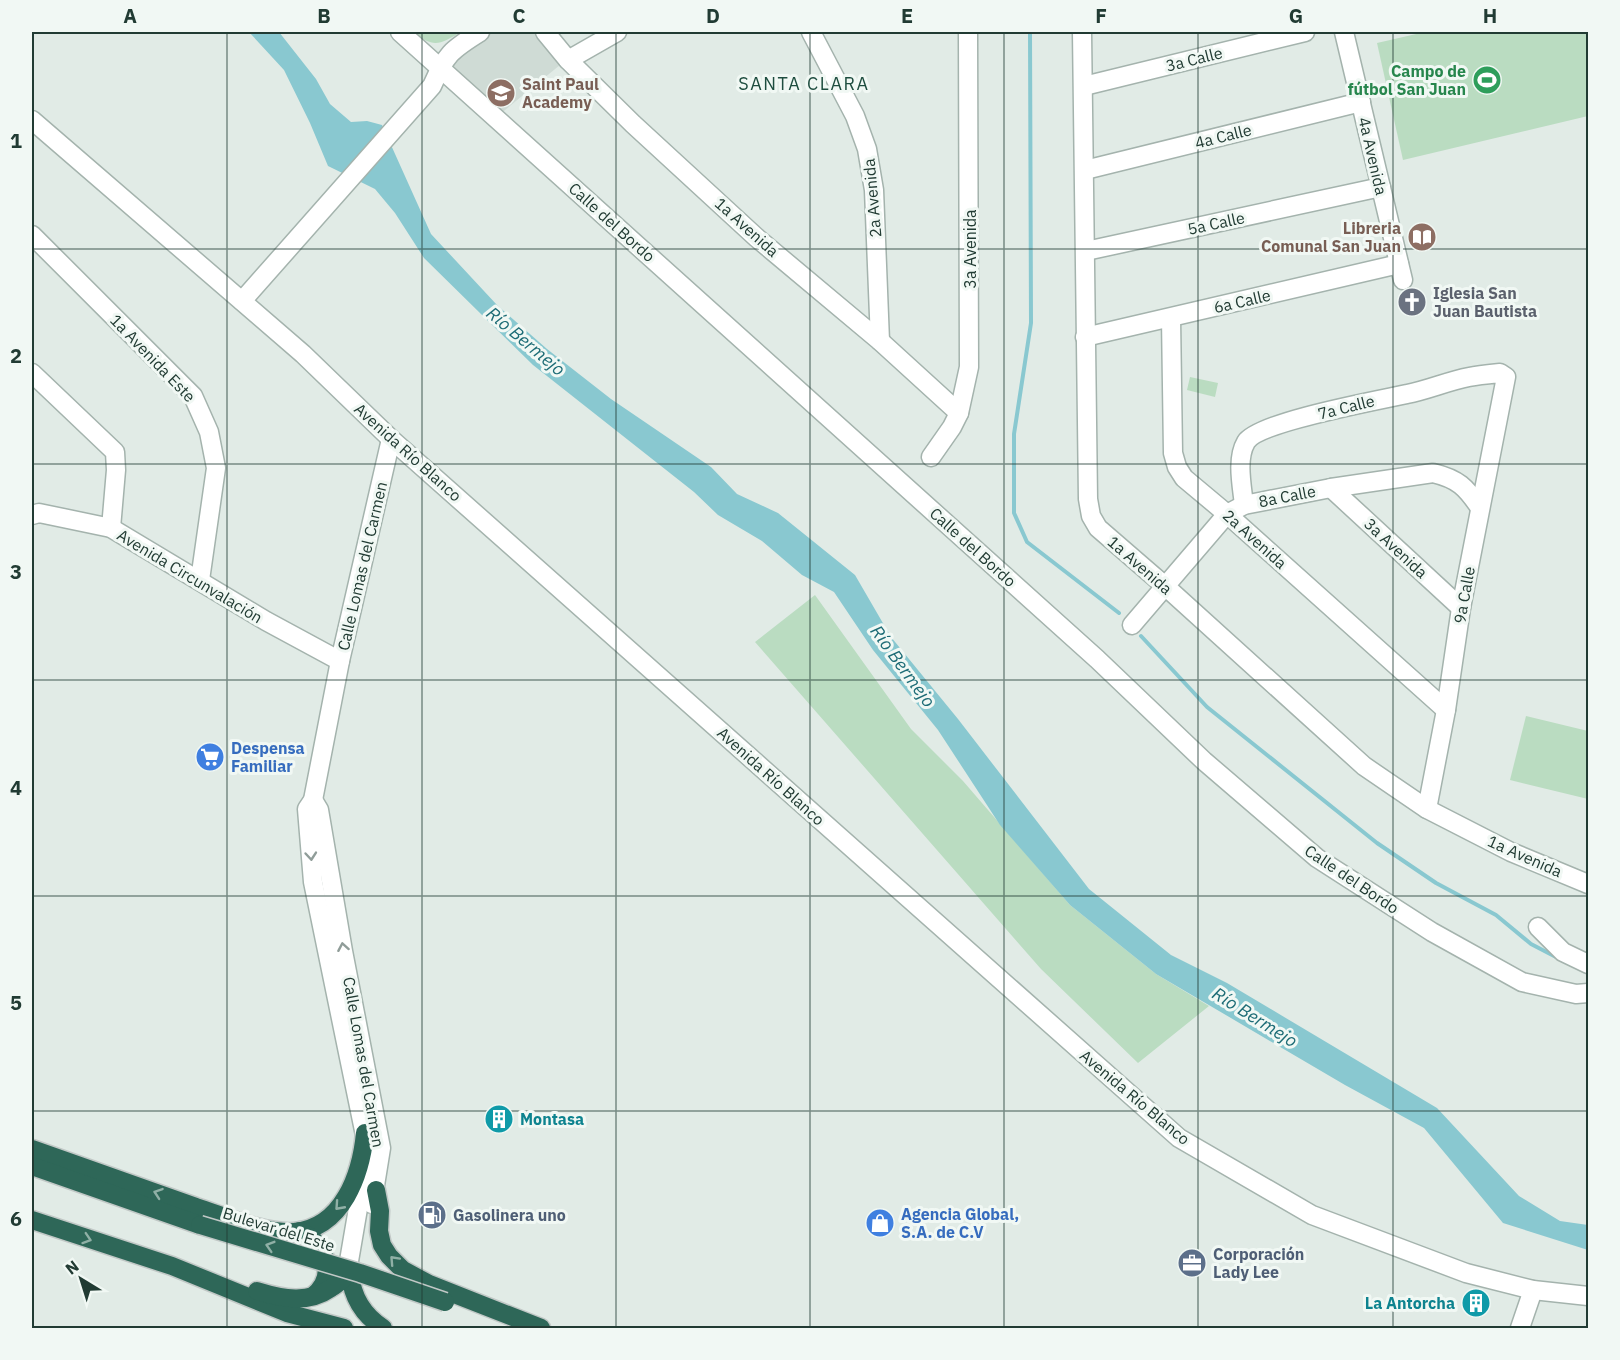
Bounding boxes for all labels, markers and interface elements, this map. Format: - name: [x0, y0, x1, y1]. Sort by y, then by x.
- text: A: [123, 2, 137, 29]
- text: B: [317, 2, 331, 29]
- text: C: [512, 2, 526, 29]
- text: D: [706, 2, 720, 29]
- text: E: [901, 2, 913, 29]
- text: F: [1095, 2, 1107, 29]
- text: G: [1289, 2, 1303, 29]
- text: H: [1483, 2, 1497, 29]
- street label: 3a Calle: [1164, 42, 1225, 76]
- place label: Campo de fútbol San Juan: [1348, 61, 1466, 99]
- sports icon: Campo de fútbol San Juan: [1471, 64, 1503, 96]
- district label: SANTA CLARA: [738, 72, 870, 95]
- place label: Saint Paul Academy: [522, 74, 599, 112]
- school or university icon: Saint Paul Academy: [485, 77, 517, 109]
- street label: 4a Avenida: [1354, 115, 1392, 197]
- street label: 4a Calle: [1193, 119, 1254, 153]
- text: 1: [10, 127, 22, 154]
- street label: 2a Avenida: [859, 157, 885, 238]
- street label: Calle del Bordo: [565, 178, 659, 266]
- street label: 1a Avenida: [711, 193, 783, 261]
- street label: 5a Calle: [1186, 207, 1247, 239]
- street label: 3a Avenida: [960, 209, 980, 289]
- place label: Libreria Comunal San Juan: [1261, 218, 1401, 256]
- library icon: Libreria Comunal San Juan: [1406, 221, 1438, 253]
- place label: Iglesia San Juan Bautista: [1433, 283, 1537, 321]
- street label: 6a Calle: [1212, 285, 1273, 317]
- church icon: Iglesia San Juan Bautista: [1396, 286, 1428, 318]
- water label: Río Bermejo: [482, 301, 570, 381]
- street label: 1a Avenida Este: [106, 310, 200, 406]
- text: 2: [10, 342, 22, 369]
- street label: 7a Calle: [1316, 390, 1377, 424]
- street label: Avenida Río Blanco: [350, 399, 466, 505]
- street label: Calle Lomas del Carmen: [333, 479, 391, 653]
- street label: 8a Calle: [1257, 481, 1317, 511]
- street label: Calle del Bordo: [926, 503, 1020, 591]
- street label: 2a Avenida: [1219, 505, 1291, 573]
- street label: 3a Avenida: [1360, 514, 1432, 583]
- street label: Avenida Circunvalación: [114, 525, 266, 627]
- street label: 1a Avenida: [1104, 531, 1177, 599]
- text: 3: [10, 558, 22, 585]
- street label: 9a Calle: [1449, 565, 1479, 625]
- water label: Río Bermejo: [865, 620, 941, 712]
- street label: Avenida Río Blanco: [713, 723, 829, 829]
- place label: Despensa Familiar: [231, 738, 305, 776]
- supermarket icon: Despensa Familiar: [194, 741, 226, 773]
- text: 4: [10, 774, 22, 801]
- street label: 1a Avenida: [1485, 831, 1566, 881]
- street label: Calle del Bordo: [1301, 840, 1403, 918]
- one-way arrow: [304, 852, 317, 861]
- one-way arrow: [337, 942, 350, 952]
- street label: Calle Lomas del Carmen: [339, 975, 389, 1149]
- water label: Río Bermejo: [1208, 982, 1302, 1052]
- text: 5: [10, 989, 22, 1016]
- street label: Avenida Río Blanco: [1076, 1045, 1194, 1149]
- building icon: Montasa: [483, 1103, 515, 1135]
- place label: Montasa: [520, 1109, 584, 1129]
- one-way arrow: [153, 1188, 164, 1201]
- one-way arrow: [335, 1199, 346, 1210]
- fuel station icon: Gasolinera uno: [416, 1199, 448, 1231]
- street label: Bulevar del Este: [221, 1202, 338, 1256]
- place label: Agencia Global, S.A. de C.V: [901, 1204, 1019, 1242]
- text: 6: [10, 1205, 22, 1232]
- place label: Gasolinera uno: [453, 1205, 566, 1225]
- shop icon: Agencia Global, S.A. de C.V: [864, 1207, 896, 1239]
- one-way arrow: [81, 1231, 92, 1244]
- one-way arrow: [265, 1241, 276, 1253]
- place label: Corporación Lady Lee: [1213, 1244, 1304, 1282]
- office icon: Corporación Lady Lee: [1176, 1247, 1208, 1279]
- north arrow: [51, 1249, 111, 1309]
- text: N: [61, 1256, 82, 1279]
- one-way arrow: [390, 1257, 401, 1267]
- building icon: La Antorcha: [1460, 1287, 1492, 1319]
- place label: La Antorcha: [1365, 1293, 1455, 1313]

